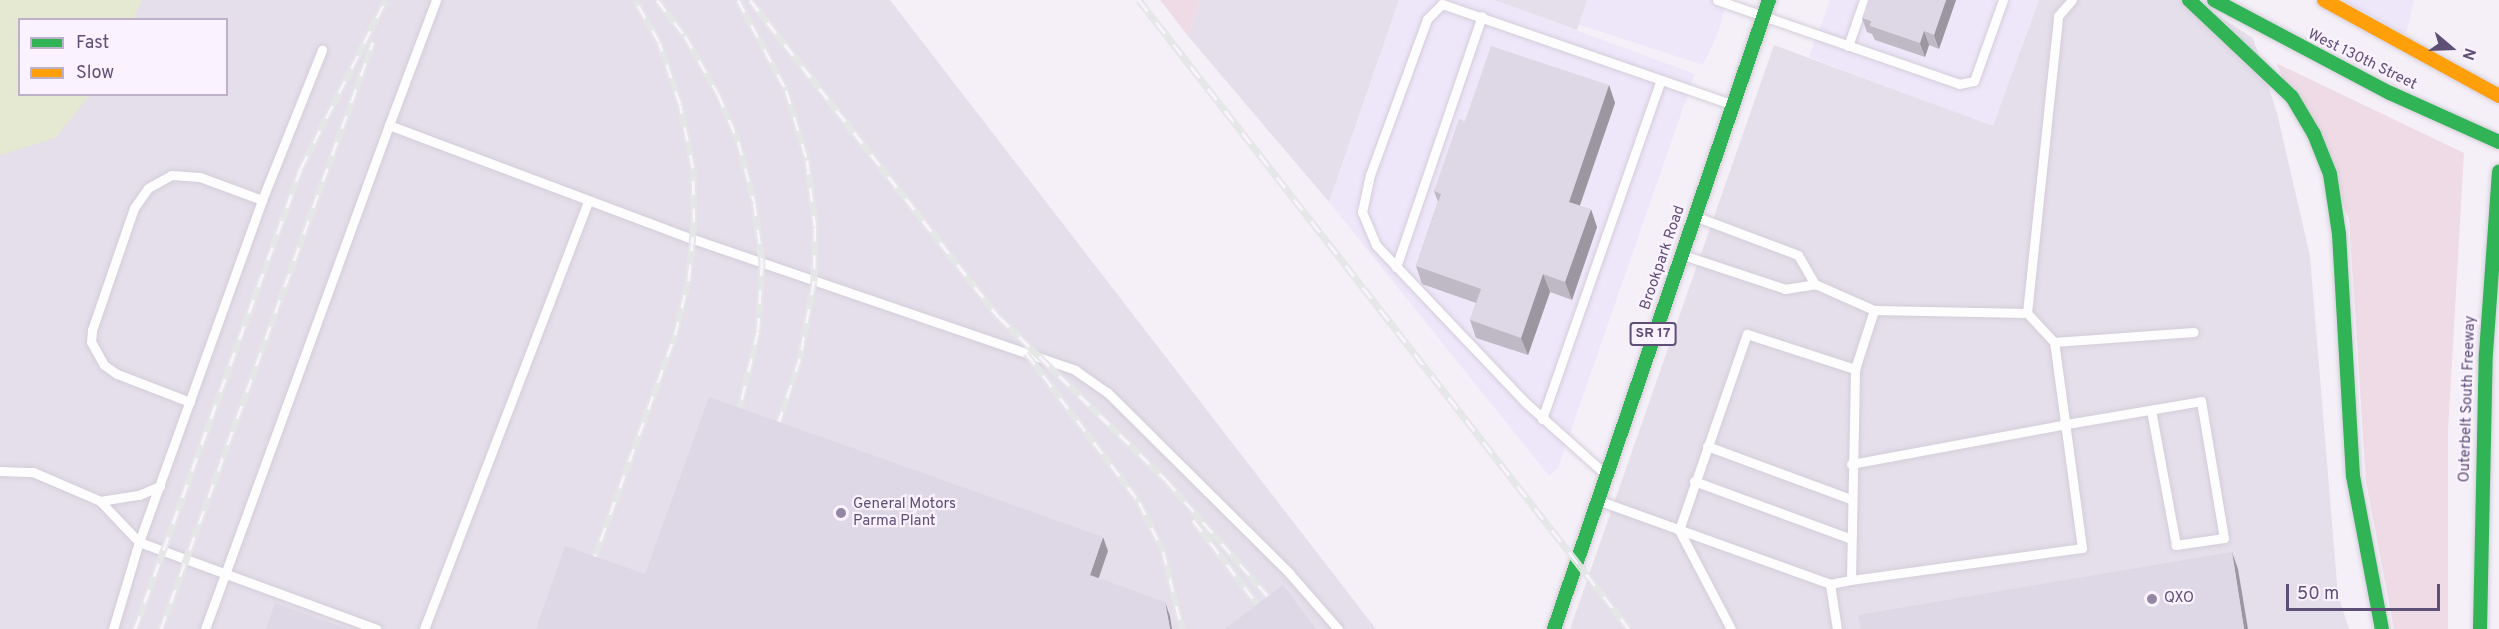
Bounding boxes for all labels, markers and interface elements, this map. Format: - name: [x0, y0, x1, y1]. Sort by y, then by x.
- legend: [18, 18, 228, 96]
- north arrow: [2421, 18, 2481, 78]
- street label: West 130th Street: [2305, 26, 2419, 94]
- text: Fast: [76, 32, 109, 55]
- text: N: [2457, 45, 2479, 63]
- text: Slow: [76, 62, 114, 85]
- street label: Brookpark Road: [1637, 203, 1689, 313]
- street label: Outerbelt South Freeway: [2456, 315, 2480, 483]
- road number: SR 17: [1629, 323, 1677, 345]
- place label: General Motors Parma Plant: [853, 495, 956, 530]
- marker: General Motors Parma Plant: [834, 506, 848, 520]
- scale bar: [2289, 572, 2444, 610]
- text: 50 m: [2297, 583, 2339, 606]
- place label: QXO: [2164, 590, 2194, 608]
- marker: QXO: [2145, 592, 2159, 606]

